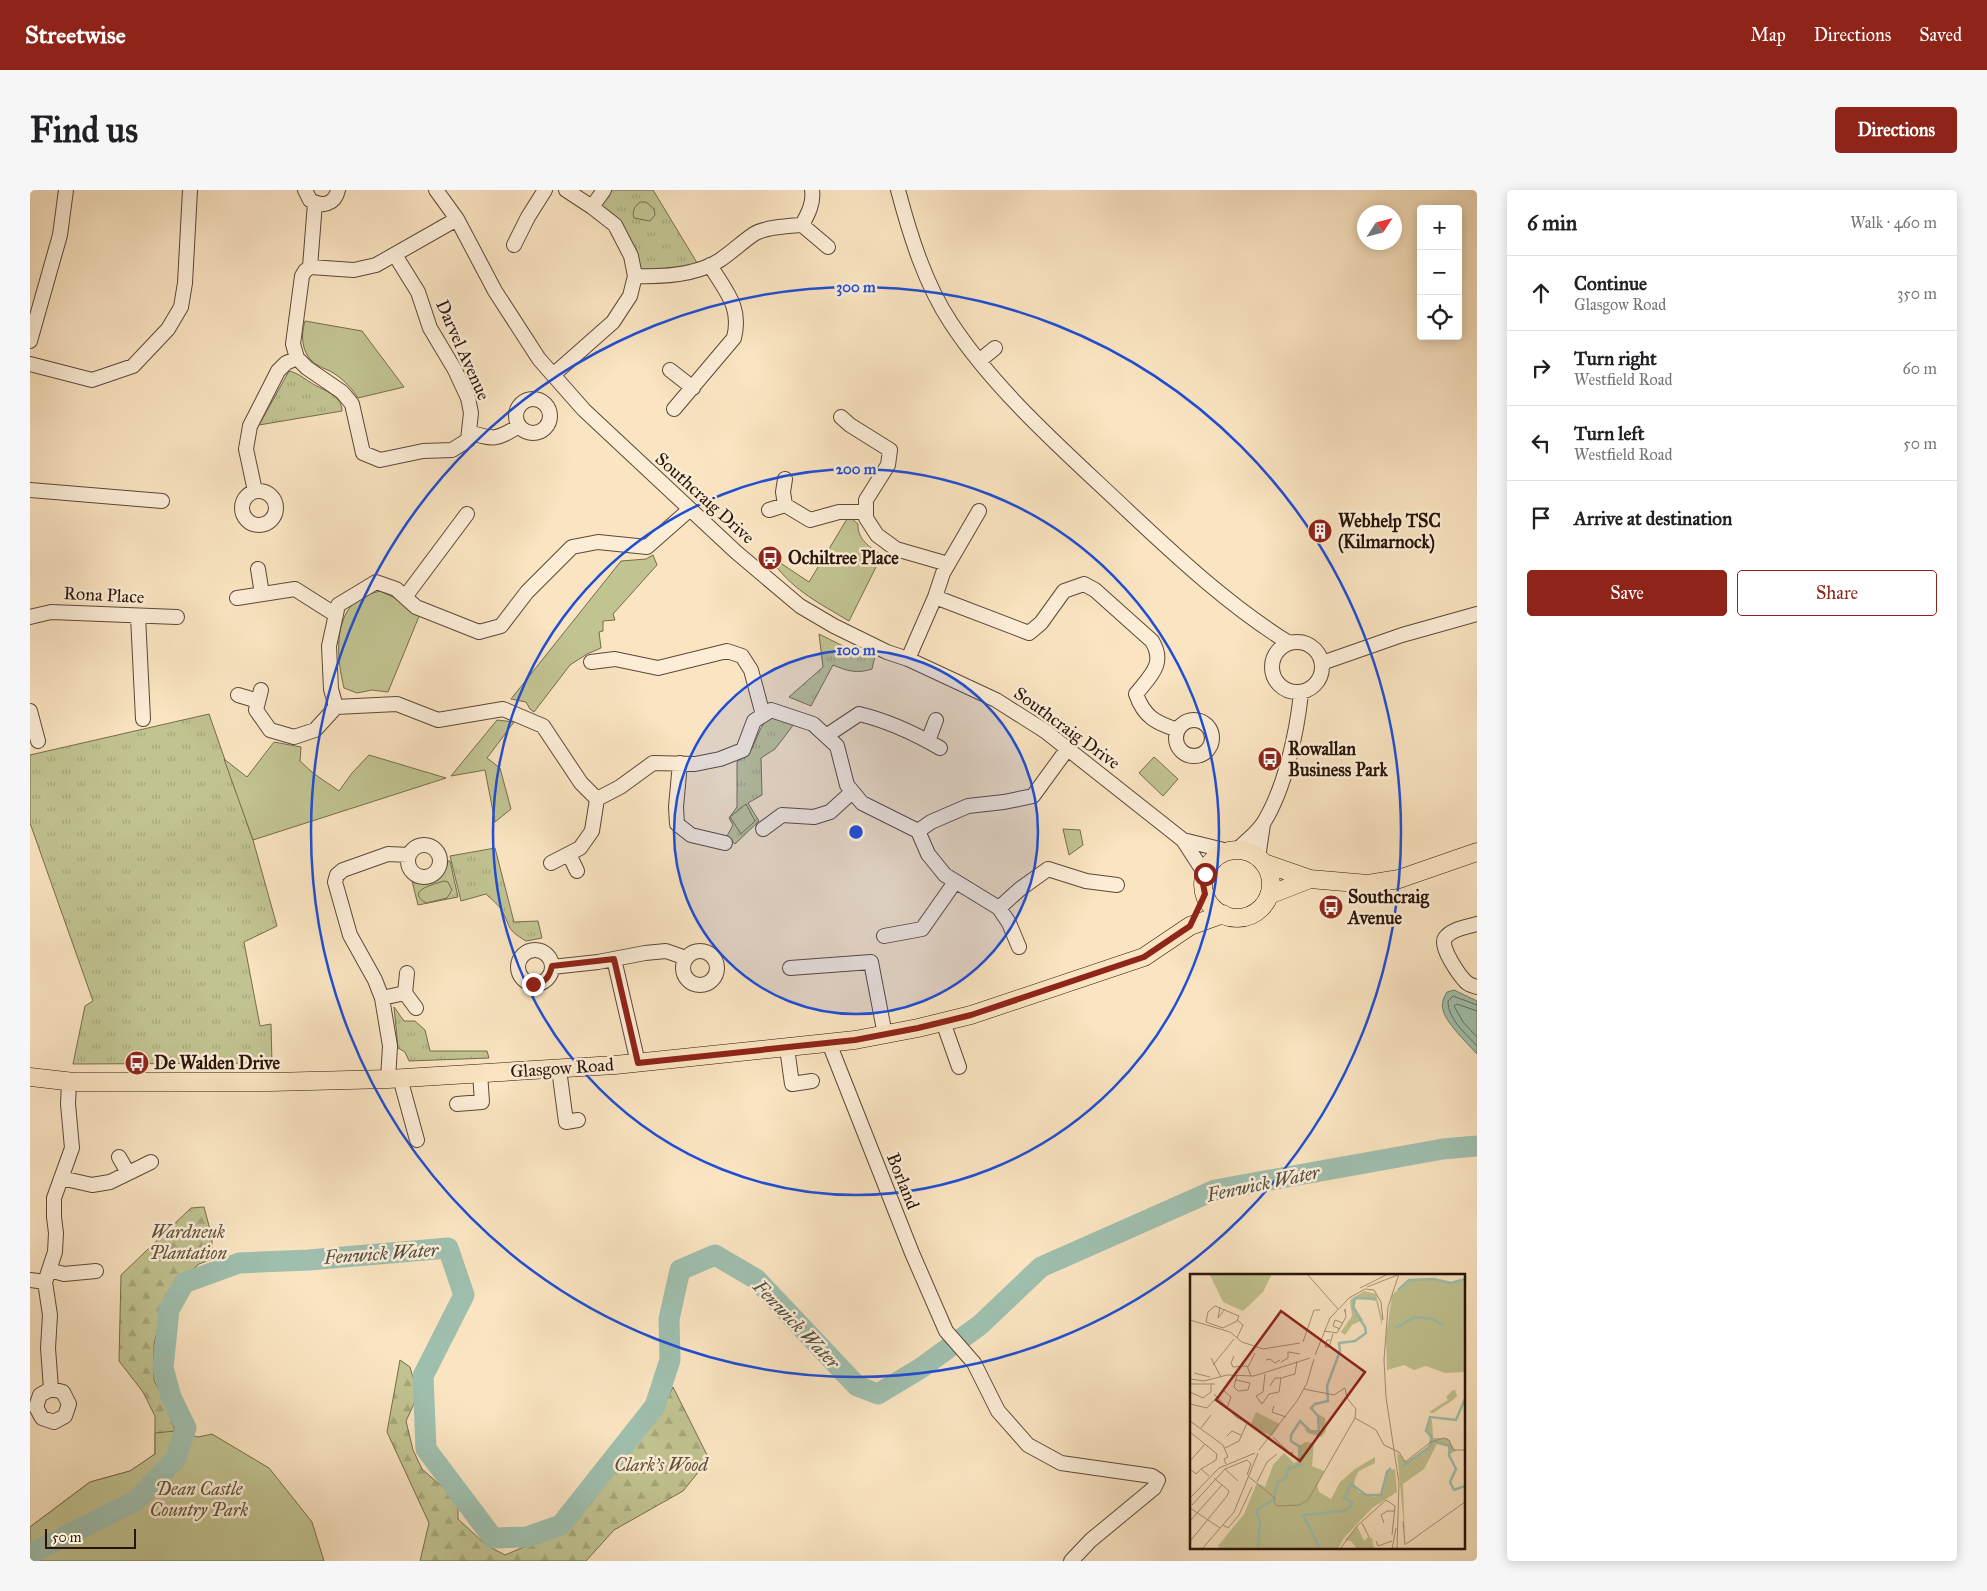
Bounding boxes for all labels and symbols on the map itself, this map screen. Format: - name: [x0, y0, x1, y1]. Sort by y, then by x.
- north arrow: [1357, 205, 1402, 250]
- text: 300 m: [836, 278, 876, 297]
- street label: Darvel Avenue: [431, 296, 495, 404]
- street label: Southcraig Drive: [650, 448, 759, 549]
- text: 200 m: [836, 460, 877, 478]
- place label: Webhelp TSC (Kilmarnock): [1338, 510, 1441, 554]
- building icon: Webhelp TSC (Kilmarnock): [1307, 518, 1333, 544]
- bus stop icon: Ochiltree Place: [757, 545, 783, 571]
- place label: Ochiltree Place: [788, 547, 899, 569]
- street label: Rona Place: [63, 582, 145, 608]
- text: 100 m: [836, 641, 876, 659]
- street label: Southcraig Drive: [1009, 682, 1125, 775]
- place label: Rowallan Business Park: [1288, 738, 1388, 781]
- bus stop icon: Rowallan Business Park: [1257, 746, 1283, 772]
- centre of rings: [847, 823, 865, 841]
- route start: [1194, 863, 1217, 886]
- place label: Southcraig Avenue: [1347, 886, 1429, 929]
- bus stop icon: Southcraig Avenue: [1318, 894, 1344, 920]
- route end: [522, 973, 545, 996]
- bus stop icon: De Walden Drive: [124, 1050, 150, 1076]
- place label: De Walden Drive: [154, 1052, 280, 1074]
- street label: Glasgow Road: [509, 1053, 615, 1084]
- street label: Borland: [882, 1150, 924, 1212]
- water label: Fenwick Water: [1204, 1160, 1323, 1207]
- park label: Wardneuk Plantation: [149, 1221, 227, 1264]
- water label: Fenwick Water: [322, 1238, 440, 1269]
- water label: Fenwick Water: [748, 1274, 846, 1374]
- inset map: [1190, 1274, 1464, 1548]
- park label: Clark's Wood: [614, 1454, 709, 1476]
- park label: Dean Castle Country Park: [150, 1478, 248, 1521]
- scale bar: [45, 1526, 136, 1549]

